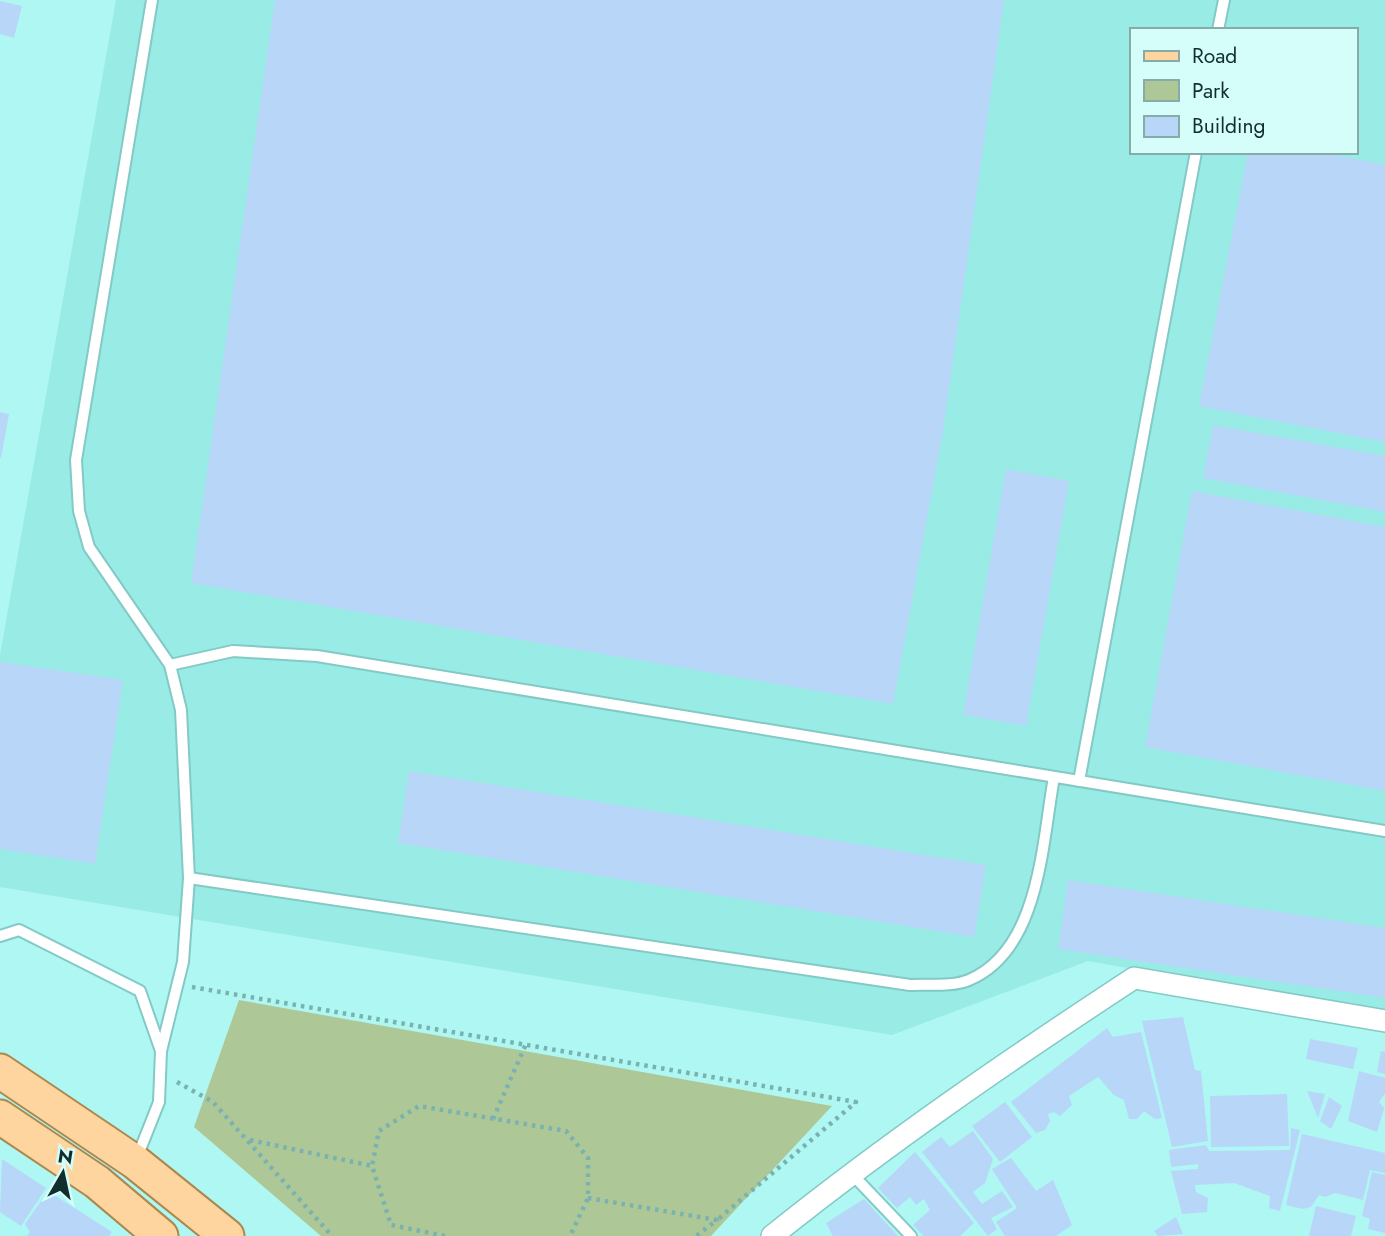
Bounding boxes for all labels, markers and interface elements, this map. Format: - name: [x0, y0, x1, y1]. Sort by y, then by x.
- legend: [1130, 28, 1357, 154]
- text: Road: [1192, 41, 1237, 71]
- text: Park: [1192, 76, 1230, 106]
- text: Building: [1192, 111, 1265, 141]
- north arrow: [28, 1138, 98, 1208]
- text: N: [56, 1142, 75, 1171]

